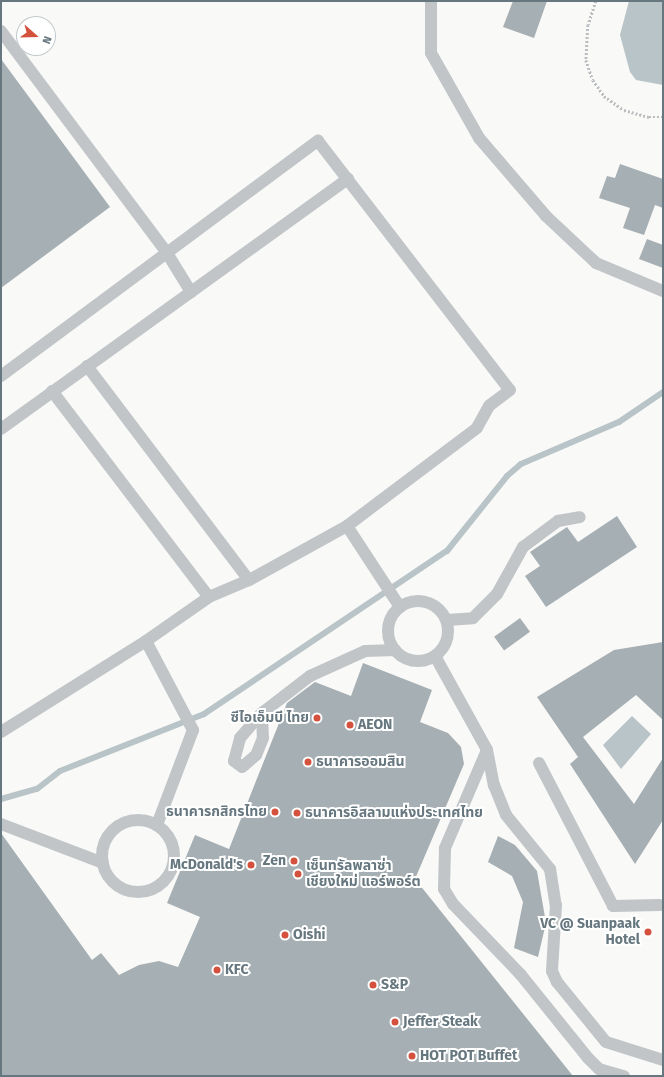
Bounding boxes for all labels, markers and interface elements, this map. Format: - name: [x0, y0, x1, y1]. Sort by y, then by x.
- north arrow: [16, 16, 56, 56]
- text: N: [39, 34, 54, 46]
- place label: ซีไอเอ็มบี ไทย: [231, 710, 309, 726]
- marker: ซีไอเอ็มบี ไทย: [312, 713, 322, 723]
- place label: AEON: [358, 717, 392, 733]
- marker: AEON: [345, 720, 355, 730]
- place label: ธนาคารออมสิน: [316, 754, 404, 770]
- marker: ธนาคารออมสิน: [303, 757, 313, 767]
- place label: ธนาคารกสิกรไทย: [166, 804, 267, 820]
- place label: ธนาคารอิสลามแห่งประเทศไทย: [305, 805, 483, 821]
- marker: ธนาคารกสิกรไทย: [270, 807, 280, 817]
- marker: ธนาคารอิสลามแห่งประเทศไทย: [292, 808, 302, 818]
- place label: Zen: [263, 853, 286, 869]
- marker: Zen: [289, 856, 299, 866]
- place label: McDonald's: [170, 857, 243, 873]
- place label: เซ็นทรัลพลาซ่า เชียงใหม่ แอร์พอร์ต: [306, 858, 421, 890]
- marker: McDonald's: [246, 860, 256, 870]
- marker: เซ็นทรัลพลาซ่า เชียงใหม่ แอร์พอร์ต: [293, 869, 303, 879]
- place label: VC @ Suanpaak Hotel: [540, 916, 640, 948]
- place label: Oishi: [293, 927, 325, 943]
- marker: VC @ Suanpaak Hotel: [643, 927, 653, 937]
- marker: Oishi: [280, 930, 290, 940]
- place label: KFC: [225, 962, 248, 978]
- marker: KFC: [212, 965, 222, 975]
- place label: S&P: [381, 977, 408, 993]
- marker: S&P: [368, 980, 378, 990]
- place label: Jeffer Steak: [403, 1014, 478, 1030]
- marker: Jeffer Steak: [390, 1017, 400, 1027]
- place label: HOT POT Buffet: [420, 1048, 517, 1064]
- marker: HOT POT Buffet: [407, 1051, 417, 1061]

